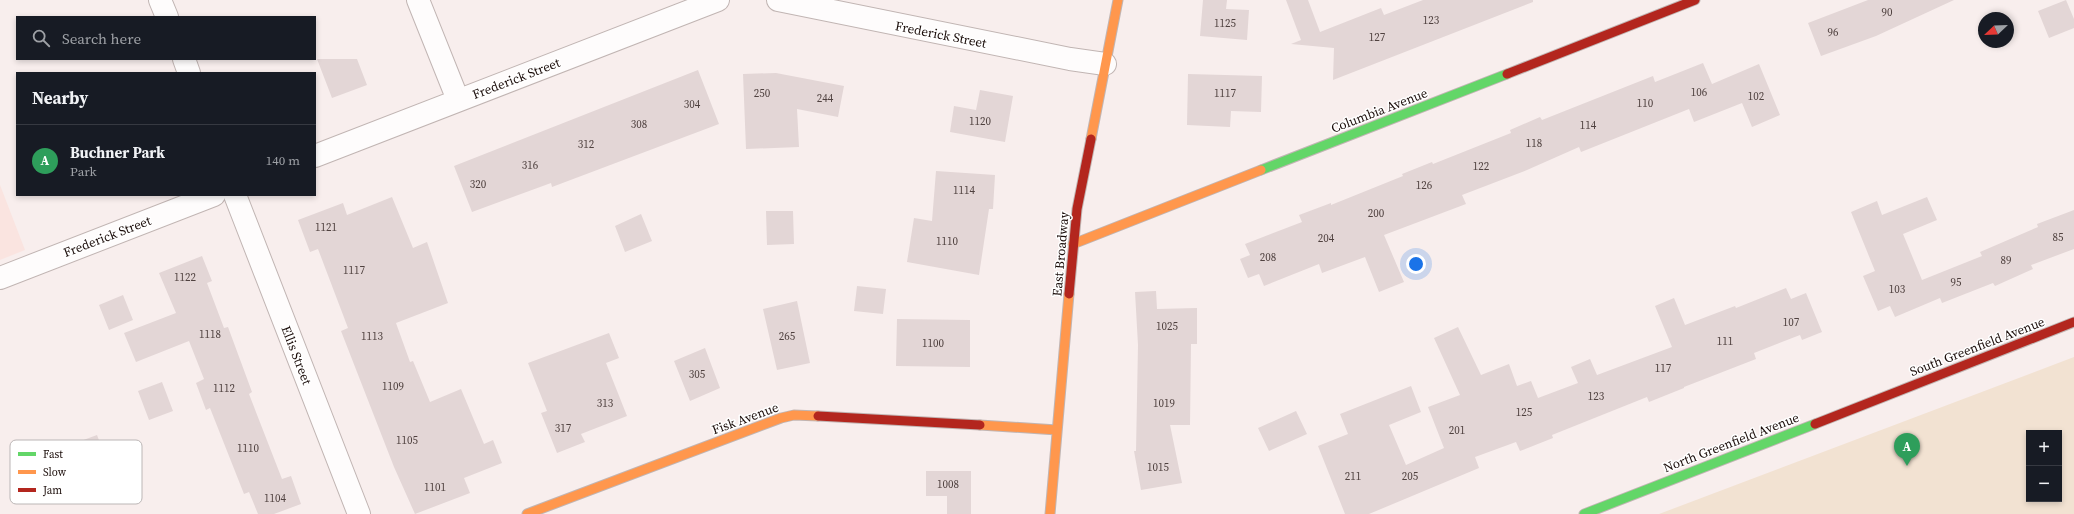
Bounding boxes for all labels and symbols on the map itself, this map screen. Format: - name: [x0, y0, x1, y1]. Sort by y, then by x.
- house number: 90: [1882, 5, 1893, 20]
- north arrow: [1978, 12, 2014, 48]
- house number: 123: [1423, 13, 1440, 28]
- house number: 1125: [1214, 16, 1236, 31]
- street label: Frederick Street: [894, 17, 989, 52]
- house number: 96: [1828, 25, 1839, 40]
- house number: 127: [1369, 30, 1386, 45]
- street label: Frederick Street: [470, 54, 563, 103]
- street label: Columbia Avenue: [1329, 84, 1430, 137]
- house number: 106: [1691, 85, 1708, 100]
- house number: 250: [754, 86, 771, 101]
- house number: 1117: [1214, 86, 1236, 101]
- house number: 102: [1748, 89, 1765, 104]
- house number: 244: [817, 91, 834, 106]
- house number: 110: [1637, 96, 1654, 111]
- house number: 304: [684, 97, 701, 112]
- house number: 1120: [969, 114, 991, 129]
- house number: 308: [631, 117, 647, 132]
- house number: 114: [1580, 118, 1597, 133]
- house number: 118: [1526, 136, 1542, 151]
- house number: 312: [578, 137, 595, 152]
- house number: 316: [522, 158, 539, 173]
- house number: 122: [1473, 159, 1490, 174]
- house number: 320: [470, 177, 487, 192]
- house number: 126: [1416, 178, 1433, 193]
- house number: 1114: [953, 183, 975, 198]
- house number: 200: [1368, 206, 1385, 221]
- street label: East Broadway: [1048, 211, 1073, 297]
- street label: Frederick Street: [61, 212, 154, 261]
- house number: 1121: [315, 220, 337, 235]
- house number: 85: [2053, 230, 2064, 245]
- house number: 204: [1318, 231, 1335, 246]
- house number: 1110: [936, 234, 958, 249]
- house number: 208: [1260, 250, 1276, 265]
- house number: 89: [2001, 253, 2012, 268]
- your location: [1406, 254, 1426, 274]
- house number: 1117: [343, 263, 365, 278]
- house number: 1122: [174, 270, 196, 285]
- house number: 95: [1951, 275, 1962, 290]
- house number: 103: [1889, 282, 1906, 297]
- street label: South Greenfield Avenue: [1907, 313, 2047, 380]
- house number: 107: [1783, 315, 1800, 330]
- house number: 1025: [1156, 319, 1178, 334]
- street label: Ellis Street: [278, 323, 316, 388]
- house number: 1118: [199, 327, 221, 342]
- house number: 1113: [361, 329, 383, 344]
- house number: 265: [779, 329, 796, 344]
- house number: 111: [1717, 334, 1733, 349]
- house number: 1100: [922, 336, 944, 351]
- house number: 117: [1655, 361, 1672, 376]
- house number: 305: [689, 367, 706, 382]
- house number: 1109: [382, 379, 404, 394]
- house number: 1112: [213, 381, 235, 396]
- house number: 123: [1588, 389, 1605, 404]
- house number: 313: [597, 396, 614, 411]
- house number: 1019: [1153, 396, 1175, 411]
- street label: Fisk Avenue: [710, 398, 781, 438]
- house number: 125: [1516, 405, 1533, 420]
- street label: North Greenfield Avenue: [1661, 409, 1802, 476]
- house number: 317: [555, 421, 572, 436]
- house number: 201: [1449, 423, 1465, 438]
- house number: 1105: [396, 433, 418, 448]
- pin: A: [1894, 433, 1920, 466]
- legend: [10, 440, 142, 504]
- house number: 1110: [237, 441, 259, 456]
- text: Fast: [43, 447, 63, 462]
- house number: 1015: [1147, 460, 1169, 475]
- text: Slow: [43, 465, 67, 480]
- house number: 211: [1345, 469, 1361, 484]
- house number: 205: [1402, 469, 1419, 484]
- house number: 1008: [937, 477, 959, 492]
- house number: 1101: [424, 480, 446, 495]
- text: Jam: [42, 483, 62, 498]
- house number: 1104: [264, 491, 286, 506]

